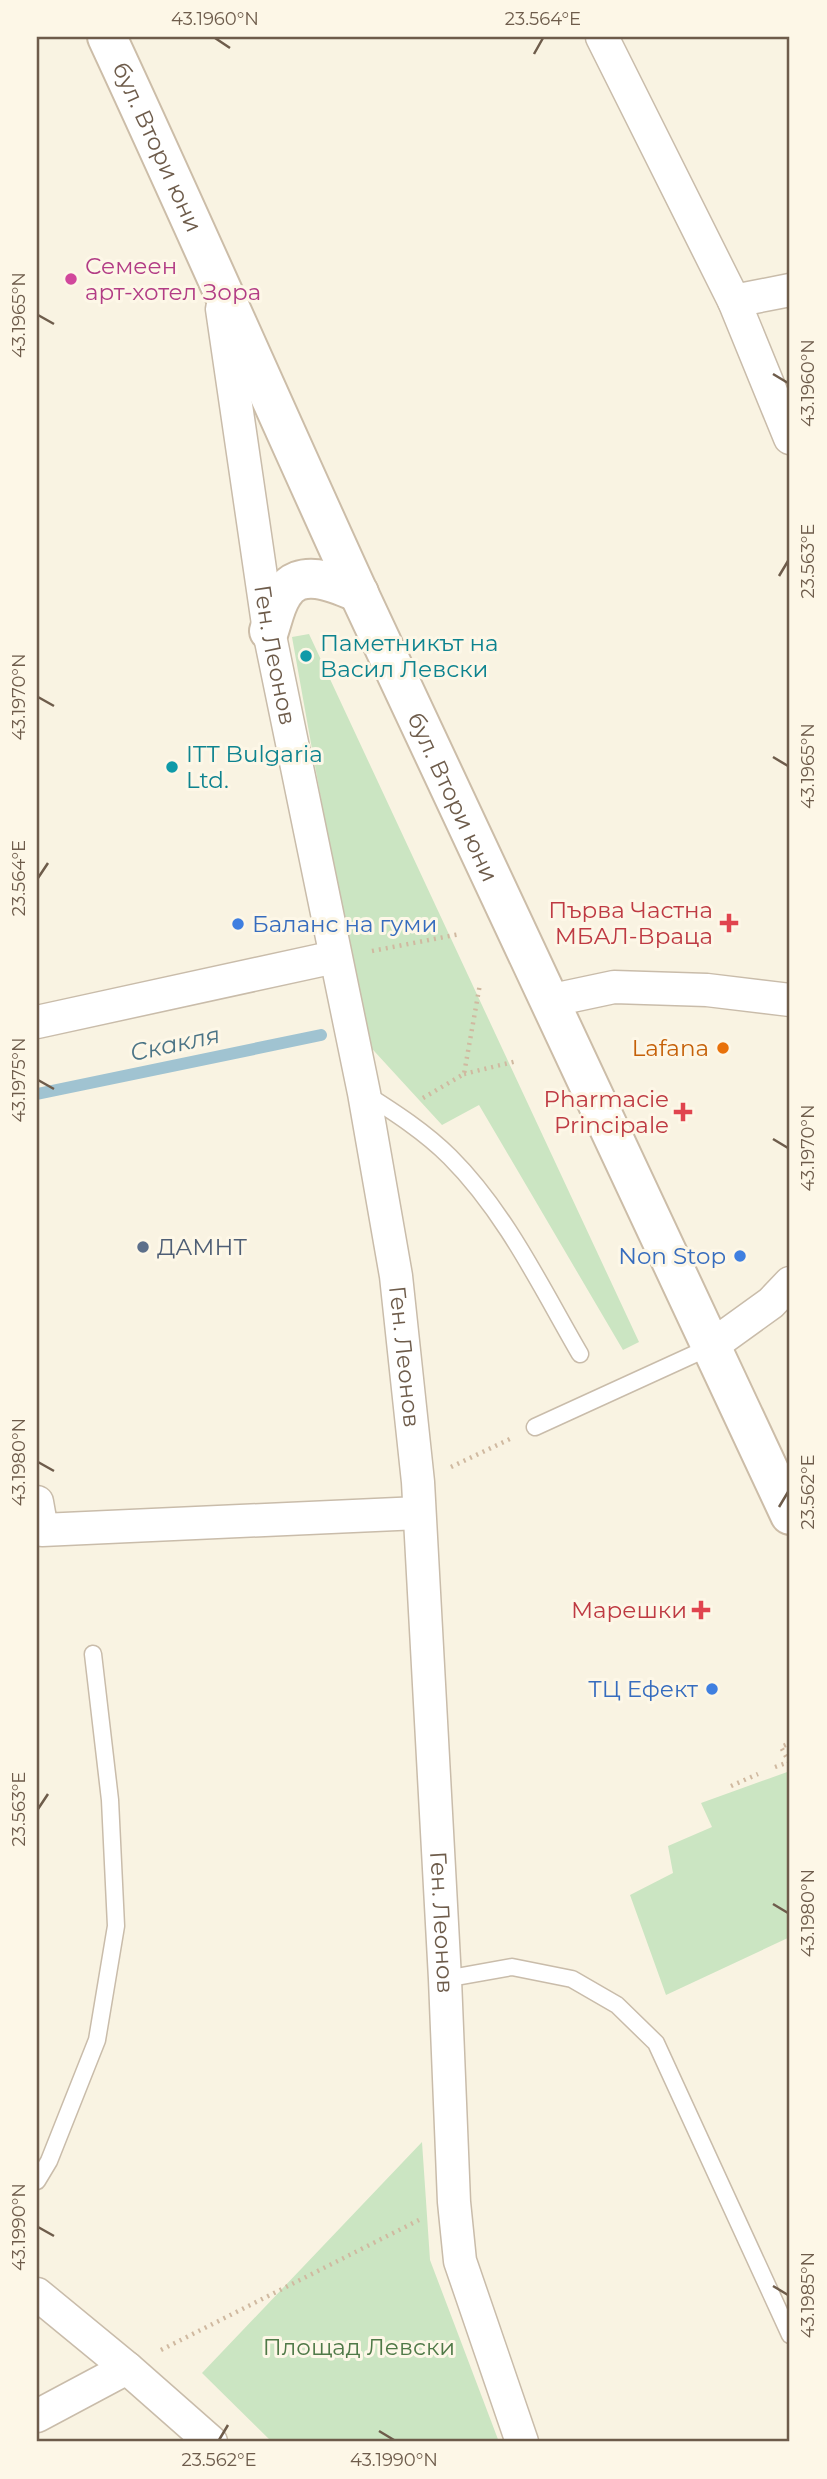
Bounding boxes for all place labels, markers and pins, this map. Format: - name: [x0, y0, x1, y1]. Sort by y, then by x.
- place label: Семеен арт-хотел Зора: [85, 252, 261, 306]
- marker: Семеен арт-хотел Зора: [63, 271, 79, 287]
- place label: Паметникът на Васил Левски: [320, 629, 499, 683]
- marker: Паметникът на Васил Левски: [298, 648, 314, 664]
- place label: ITT Bulgaria Ltd.: [186, 740, 323, 794]
- marker: ITT Bulgaria Ltd.: [164, 759, 180, 775]
- place label: Първа Частна МБАЛ-Враца: [548, 896, 713, 950]
- place label: Баланс на гуми: [252, 910, 437, 938]
- marker: Първа Частна МБАЛ-Враца: [719, 913, 739, 933]
- marker: Баланс на гуми: [230, 916, 246, 932]
- place label: Lafana: [632, 1034, 709, 1062]
- marker: Lafana: [715, 1040, 731, 1056]
- place label: Pharmacie Principale: [543, 1085, 669, 1139]
- marker: Pharmacie Principale: [675, 1104, 691, 1120]
- place label: ДАМНТ: [157, 1233, 247, 1261]
- marker: ДАМНТ: [135, 1239, 151, 1255]
- place label: Non Stop: [618, 1242, 726, 1270]
- marker: Non Stop: [732, 1248, 748, 1264]
- place label: Марешки: [571, 1596, 687, 1624]
- marker: Марешки: [693, 1602, 709, 1618]
- place label: ТЦ Ефект: [588, 1675, 698, 1703]
- marker: ТЦ Ефект: [704, 1681, 720, 1697]

